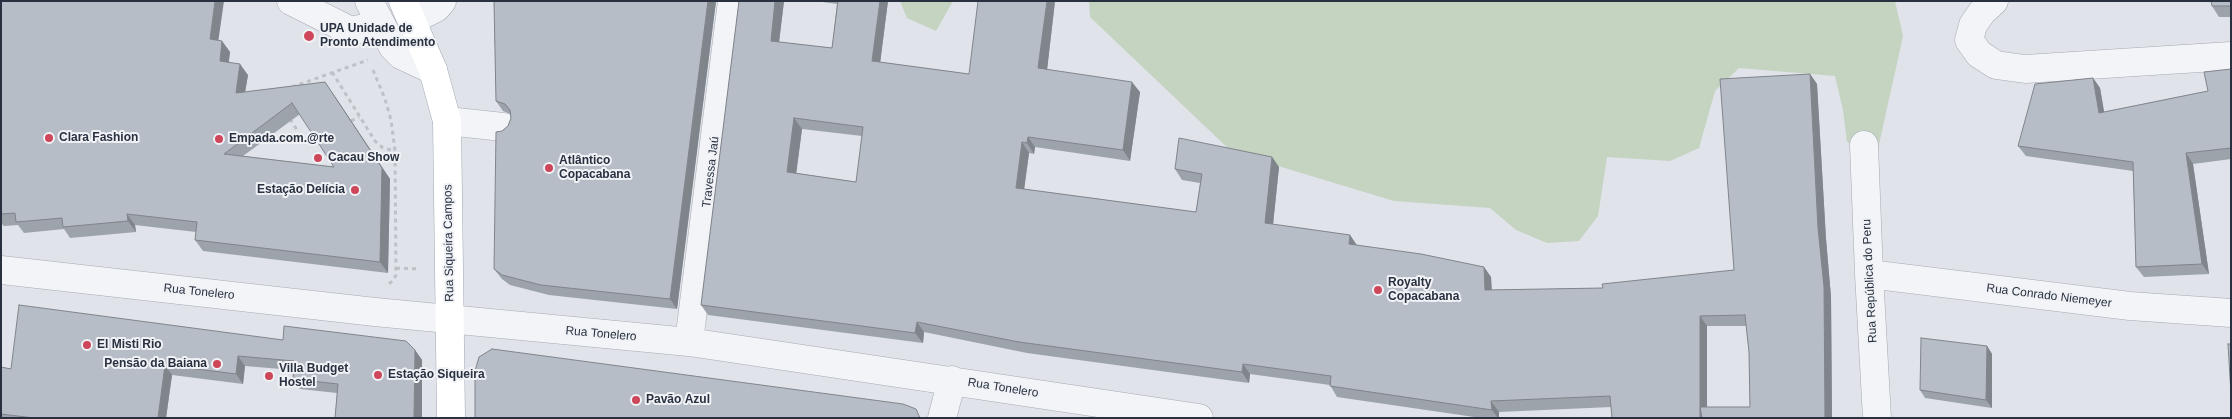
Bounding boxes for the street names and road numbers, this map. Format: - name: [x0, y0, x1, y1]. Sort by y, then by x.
- street label: Travessa Jaú: [699, 136, 723, 208]
- street label: Rua Siqueira Campos: [441, 184, 457, 302]
- street label: Rua República do Peru: [1860, 219, 1880, 343]
- street label: Rua Tonelero: [163, 281, 235, 303]
- street label: Rua Conrado Niemeyer: [1986, 281, 2112, 311]
- street label: Rua Tonelero: [565, 324, 637, 344]
- street label: Rua Tonelero: [967, 375, 1039, 401]

